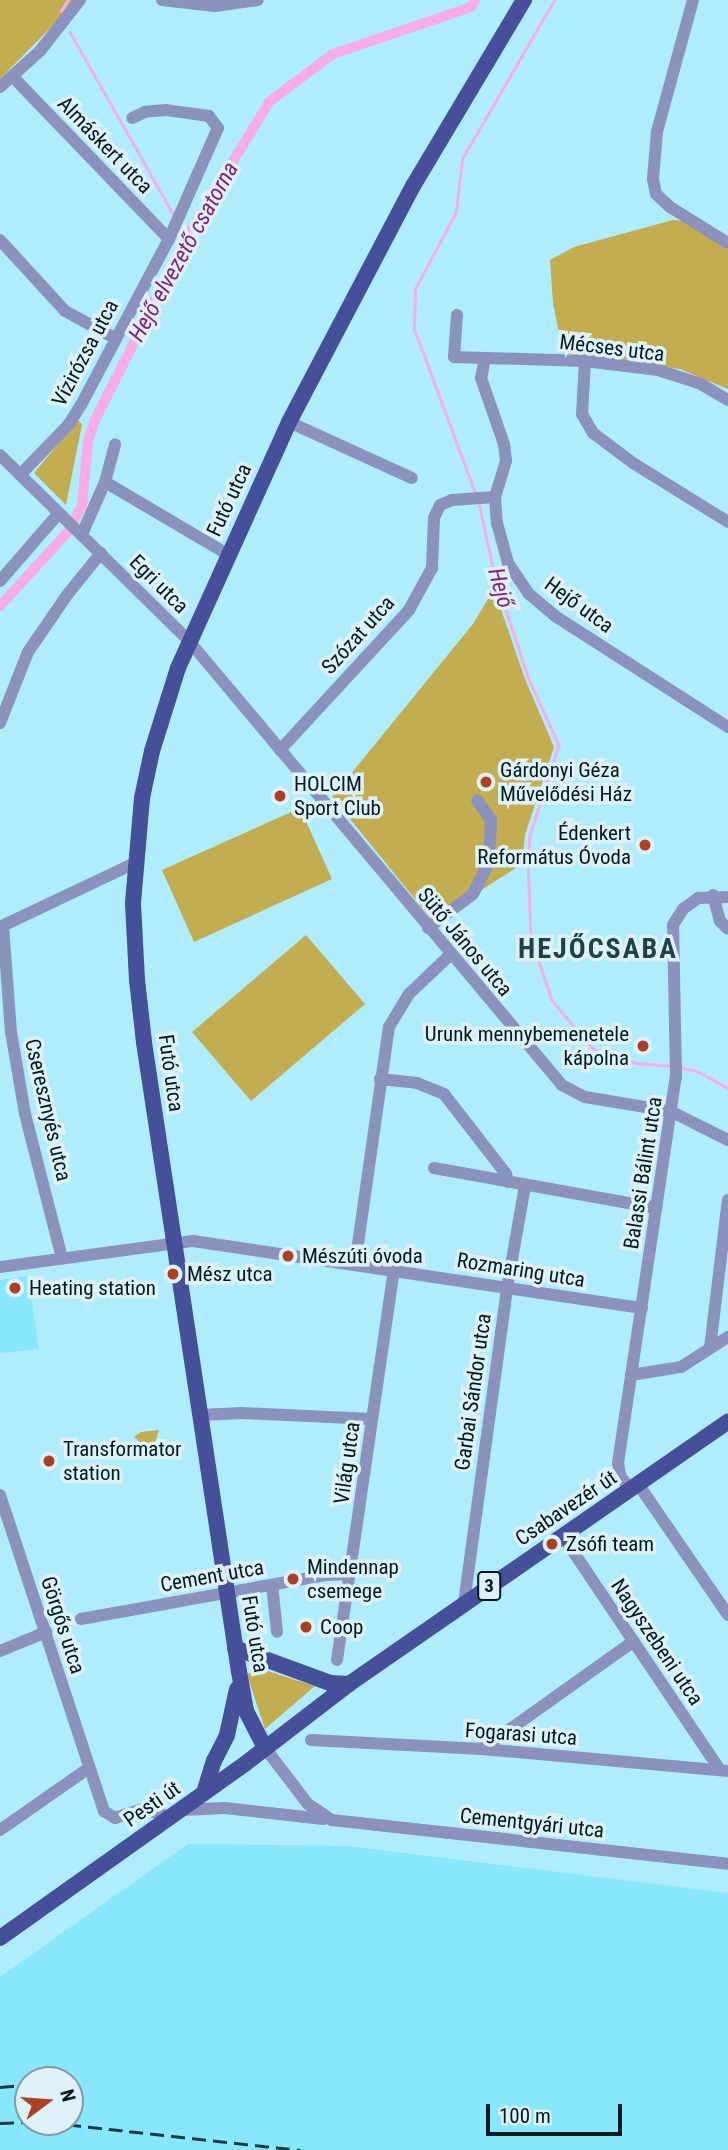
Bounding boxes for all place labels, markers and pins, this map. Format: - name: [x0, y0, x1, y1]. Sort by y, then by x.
- place label: Gárdonyi Géza Művelődési Ház: [500, 757, 632, 807]
- place label: HOLCIM Sport Club: [294, 771, 381, 821]
- marker: Gárdonyi Géza Művelődési Ház: [478, 774, 494, 790]
- marker: HOLCIM Sport Club: [272, 788, 288, 804]
- place label: Édenkert Református Óvoda: [477, 820, 631, 870]
- marker: Édenkert Református Óvoda: [637, 837, 653, 853]
- place label: Urunk mennybemenetele kápolna: [425, 1021, 629, 1071]
- marker: Urunk mennybemenetele kápolna: [635, 1038, 651, 1054]
- place label: Mészúti óvoda: [302, 1243, 423, 1269]
- marker: Mészúti óvoda: [280, 1248, 296, 1264]
- place label: Mész utca: [187, 1261, 272, 1287]
- marker: Mész utca: [165, 1266, 181, 1282]
- place label: Heating station: [29, 1275, 156, 1301]
- marker: Heating station: [7, 1280, 23, 1296]
- place label: Transformator station: [63, 1436, 181, 1486]
- marker: Transformator station: [41, 1453, 57, 1469]
- place label: Zsófi team: [566, 1531, 654, 1557]
- marker: Zsófi team: [544, 1536, 560, 1552]
- place label: Mindennap csemege: [307, 1554, 399, 1604]
- marker: Mindennap csemege: [285, 1571, 301, 1587]
- place label: Coop: [320, 1614, 363, 1640]
- marker: Coop: [298, 1619, 314, 1635]

